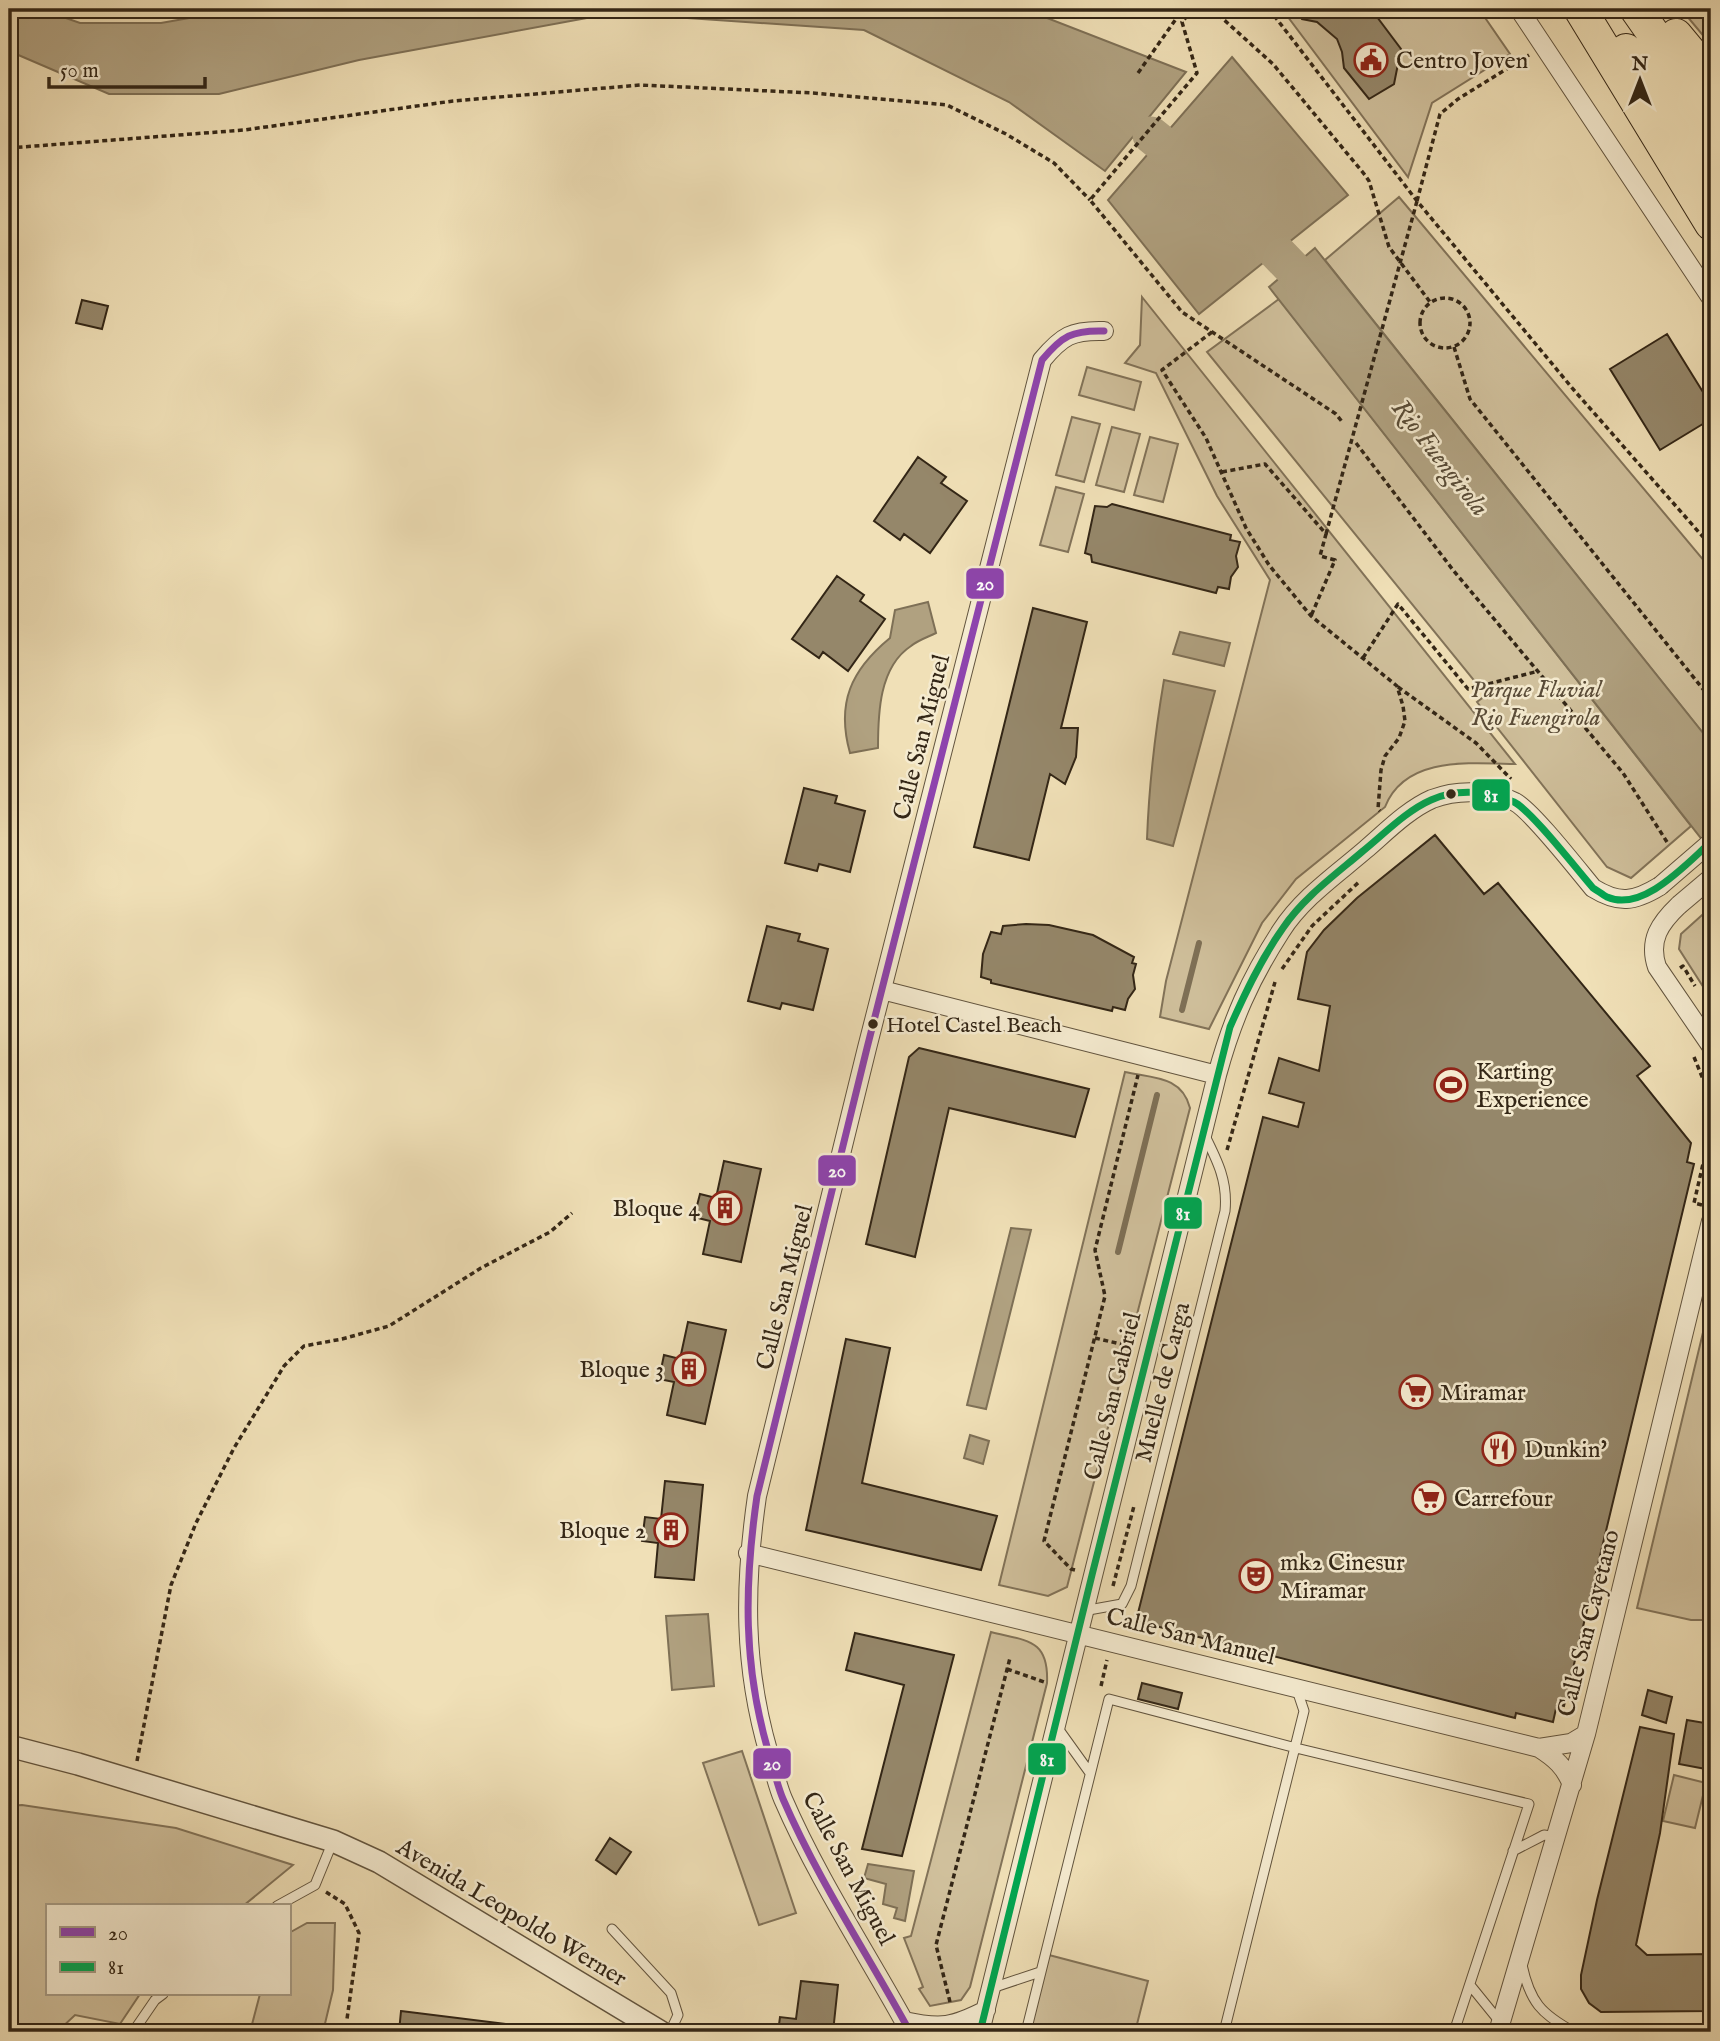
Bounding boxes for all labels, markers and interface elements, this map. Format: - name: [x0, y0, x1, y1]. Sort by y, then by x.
- public building icon: Centro Joven: [1352, 41, 1390, 79]
- scale bar: [49, 46, 205, 90]
- place label: Centro Joven: [1396, 46, 1529, 77]
- north arrow: [1604, 46, 1674, 116]
- text: N: [1631, 53, 1649, 77]
- text: 50 m: [60, 58, 99, 85]
- water label: Rio Fuengirola: [1383, 393, 1496, 524]
- line badge: 20: [965, 567, 1005, 600]
- text: 20: [976, 573, 994, 597]
- street label: Calle San Miguel: [887, 651, 958, 823]
- park label: Parque Fluvial Rio Fuengirola: [1471, 675, 1603, 734]
- line badge: 81: [1471, 778, 1511, 812]
- text: 81: [1484, 785, 1498, 809]
- unlabelled marker: [1444, 787, 1458, 801]
- place label: Hotel Castel Beach: [886, 1012, 1062, 1040]
- marker: Hotel Castel Beach: [866, 1017, 880, 1031]
- place label: Karting Experience: [1476, 1057, 1589, 1116]
- sports icon: Karting Experience: [1432, 1066, 1470, 1104]
- line badge: 20: [817, 1154, 857, 1187]
- text: 20: [828, 1160, 846, 1184]
- building icon: Bloque 4: [706, 1189, 744, 1227]
- place label: Bloque 4: [612, 1194, 700, 1225]
- line badge: 81: [1163, 1196, 1203, 1230]
- street label: Calle San Miguel: [750, 1201, 821, 1373]
- text: 81: [1176, 1203, 1190, 1227]
- street label: Muelle de Carga: [1129, 1299, 1198, 1466]
- street label: Calle San Gabriel: [1078, 1309, 1149, 1484]
- building icon: Bloque 3: [670, 1350, 708, 1388]
- place label: Bloque 3: [579, 1355, 664, 1386]
- supermarket icon: Miramar: [1397, 1373, 1435, 1411]
- place label: Miramar: [1440, 1378, 1526, 1409]
- restaurant icon: Dunkin': [1480, 1430, 1518, 1468]
- place label: Dunkin': [1524, 1435, 1607, 1466]
- supermarket icon: Carrefour: [1410, 1479, 1448, 1517]
- place label: Carrefour: [1454, 1484, 1553, 1515]
- building icon: Bloque 2: [652, 1511, 690, 1549]
- place label: Bloque 2: [559, 1516, 646, 1547]
- street label: Calle San Cayetano: [1551, 1527, 1628, 1720]
- place label: mk2 Cinesur Miramar: [1280, 1548, 1405, 1607]
- theatre icon: mk2 Cinesur Miramar: [1237, 1557, 1275, 1595]
- street label: Calle San Manuel: [1103, 1601, 1279, 1674]
- line badge: 81: [1027, 1742, 1067, 1776]
- line badge: 20: [752, 1747, 792, 1780]
- text: 81: [1040, 1749, 1054, 1773]
- text: 20: [763, 1753, 781, 1777]
- street label: Calle San Miguel: [794, 1787, 901, 1951]
- street label: Avenida Leopoldo Werner: [389, 1832, 632, 1994]
- legend: [46, 1904, 290, 1996]
- text: 20: [108, 1921, 128, 1948]
- text: 81: [108, 1955, 124, 1982]

